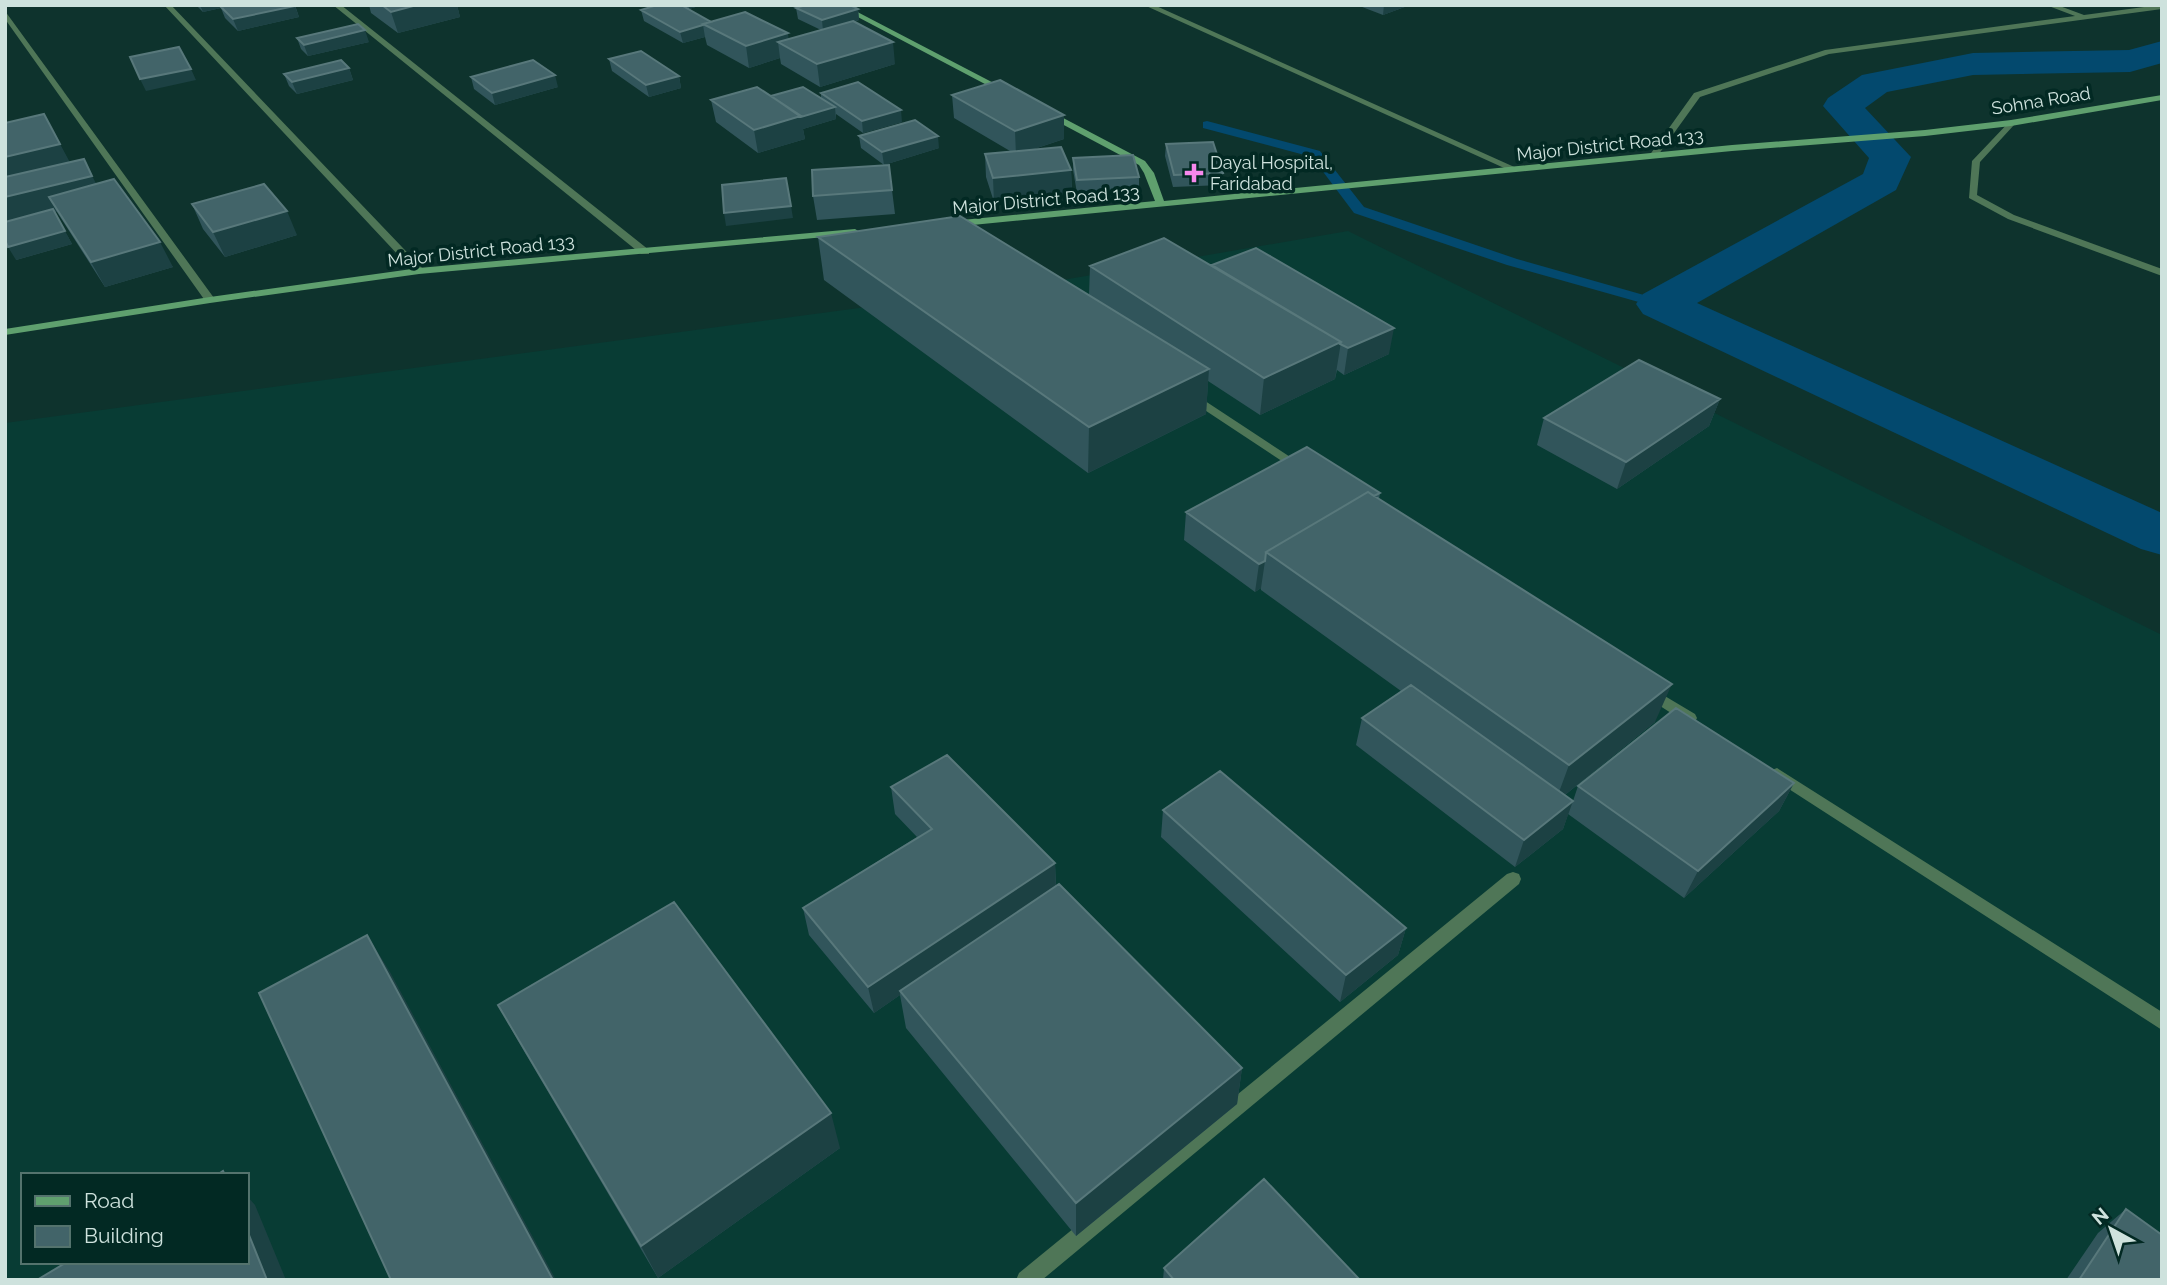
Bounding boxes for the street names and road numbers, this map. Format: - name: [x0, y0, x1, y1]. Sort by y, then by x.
- street label: Sohna Road: [1990, 82, 2092, 119]
- street label: Major District Road 133: [1516, 124, 1704, 165]
- street label: Major District Road 133: [952, 181, 1140, 218]
- street label: Major District Road 133: [387, 230, 575, 271]

